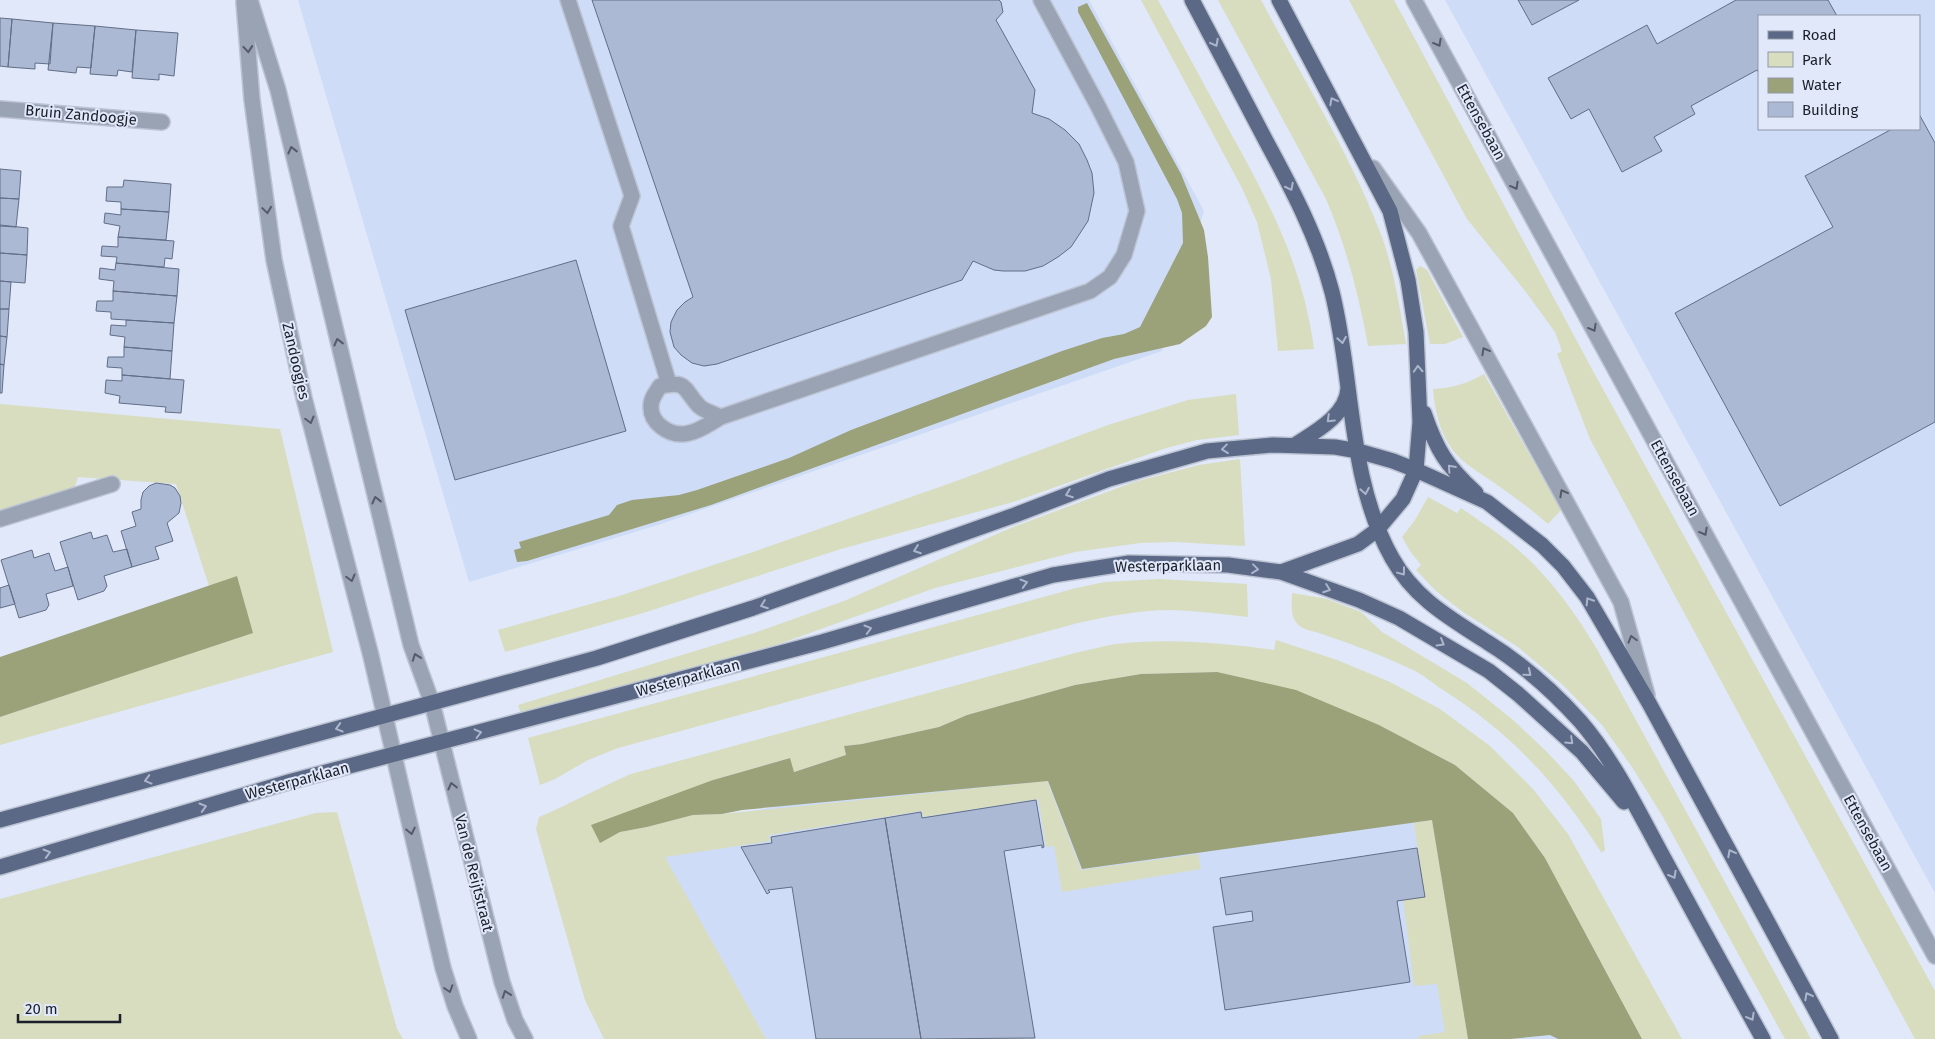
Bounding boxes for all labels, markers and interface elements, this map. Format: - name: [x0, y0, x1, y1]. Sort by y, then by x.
- legend: [1758, 15, 1920, 130]
- text: Road: [1802, 26, 1837, 44]
- one-way arrow: [1432, 37, 1442, 46]
- one-way arrow: [1209, 38, 1219, 47]
- one-way arrow: [242, 45, 253, 53]
- text: Park: [1802, 51, 1832, 69]
- text: Water: [1802, 76, 1841, 94]
- street label: Ettensebaan: [1453, 81, 1509, 163]
- one-way arrow: [1329, 98, 1339, 107]
- street label: Bruin Zandoogje: [24, 101, 138, 129]
- text: Building: [1802, 101, 1858, 119]
- one-way arrow: [287, 145, 298, 154]
- one-way arrow: [1509, 180, 1519, 189]
- one-way arrow: [1284, 182, 1294, 191]
- one-way arrow: [261, 206, 272, 214]
- street label: Zandoogjes: [278, 321, 314, 401]
- one-way arrow: [1587, 323, 1597, 332]
- one-way arrow: [1337, 336, 1347, 344]
- one-way arrow: [333, 337, 344, 346]
- one-way arrow: [1481, 347, 1491, 356]
- one-way arrow: [1413, 364, 1424, 372]
- one-way arrow: [1327, 413, 1336, 422]
- one-way arrow: [304, 416, 315, 425]
- street label: Ettensebaan: [1647, 437, 1703, 519]
- one-way arrow: [1220, 443, 1228, 454]
- one-way arrow: [1448, 465, 1457, 474]
- one-way arrow: [1359, 487, 1370, 496]
- one-way arrow: [1065, 488, 1074, 499]
- one-way arrow: [1559, 489, 1569, 498]
- one-way arrow: [371, 495, 382, 504]
- one-way arrow: [1698, 527, 1708, 536]
- one-way arrow: [913, 544, 921, 554]
- street label: Westerparklaan: [1115, 556, 1221, 576]
- one-way arrow: [1251, 563, 1259, 574]
- one-way arrow: [1396, 566, 1404, 575]
- one-way arrow: [345, 573, 356, 582]
- one-way arrow: [1020, 579, 1028, 589]
- one-way arrow: [1322, 583, 1331, 593]
- one-way arrow: [1586, 597, 1596, 606]
- one-way arrow: [760, 599, 768, 609]
- one-way arrow: [864, 624, 872, 634]
- one-way arrow: [1435, 636, 1444, 646]
- one-way arrow: [1627, 636, 1637, 644]
- one-way arrow: [412, 654, 422, 662]
- street label: Westerparklaan: [634, 656, 742, 700]
- one-way arrow: [1522, 667, 1531, 675]
- one-way arrow: [335, 723, 343, 733]
- one-way arrow: [473, 729, 481, 739]
- one-way arrow: [1564, 735, 1573, 744]
- street label: Westerparklaan: [243, 759, 351, 803]
- one-way arrow: [144, 774, 152, 785]
- one-way arrow: [447, 781, 458, 790]
- street label: Ettensebaan: [1840, 792, 1896, 874]
- one-way arrow: [198, 803, 206, 813]
- street label: Van de Reijtstraat: [451, 813, 497, 934]
- one-way arrow: [405, 827, 416, 836]
- one-way arrow: [42, 849, 50, 859]
- one-way arrow: [1727, 850, 1737, 859]
- one-way arrow: [1667, 869, 1677, 878]
- one-way arrow: [444, 984, 454, 993]
- one-way arrow: [502, 990, 512, 999]
- scale bar: [18, 992, 120, 1024]
- one-way arrow: [1804, 992, 1814, 1001]
- text: 20 m: [25, 1000, 58, 1018]
- one-way arrow: [1745, 1012, 1755, 1021]

